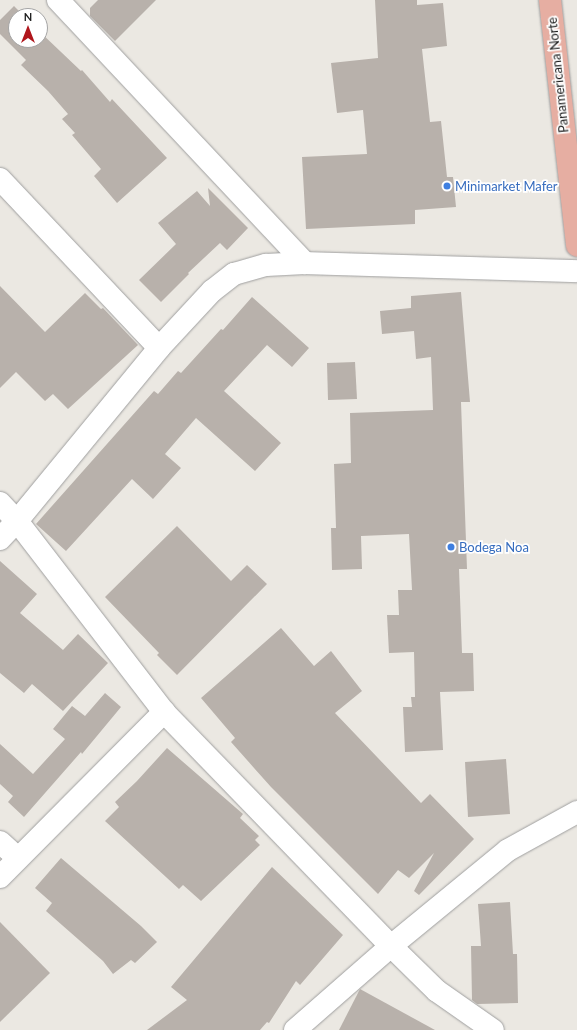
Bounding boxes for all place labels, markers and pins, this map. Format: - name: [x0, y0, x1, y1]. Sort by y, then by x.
- place label: Minimarket Mafer: [455, 178, 558, 194]
- marker: Minimarket Mafer: [442, 181, 452, 191]
- place label: Bodega Noa: [459, 539, 529, 555]
- marker: Bodega Noa: [446, 542, 456, 552]

